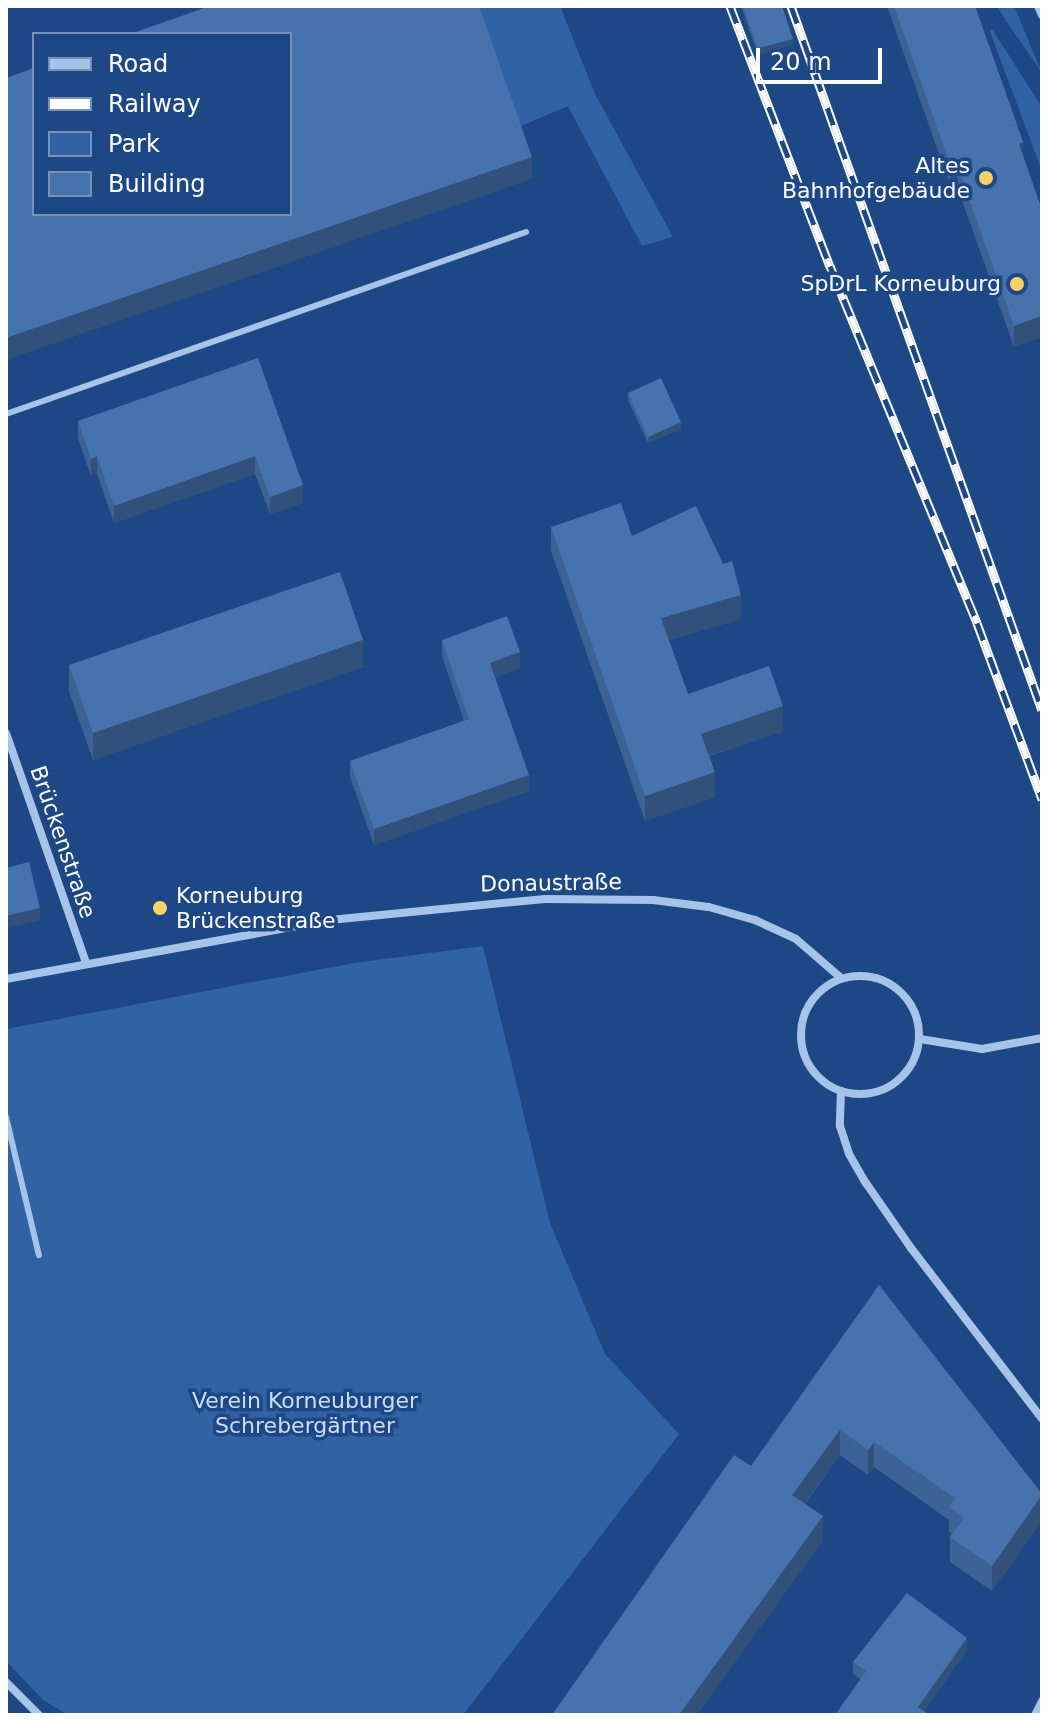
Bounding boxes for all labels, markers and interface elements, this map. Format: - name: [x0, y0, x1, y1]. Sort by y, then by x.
- legend: [32, 32, 292, 216]
- scale bar: [760, 32, 886, 82]
- text: 20 m: [770, 48, 832, 76]
- text: Road: [108, 50, 168, 78]
- text: Railway: [108, 90, 201, 118]
- text: Park: [108, 130, 160, 158]
- place label: Altes Bahnhofgebäude: [782, 152, 970, 204]
- marker: Altes Bahnhofgebäude: [977, 169, 995, 187]
- text: Building: [108, 170, 205, 198]
- place label: SpDrL Korneuburg: [800, 271, 1001, 297]
- marker: SpDrL Korneuburg: [1008, 275, 1026, 293]
- street label: Brückenstraße: [25, 762, 101, 922]
- street label: Donaustraße: [480, 869, 622, 897]
- place label: Korneuburg Brückenstraße: [176, 882, 336, 934]
- marker: Korneuburg Brückenstraße: [151, 899, 169, 917]
- park label: Verein Korneuburger Schrebergärtner: [192, 1387, 418, 1438]

